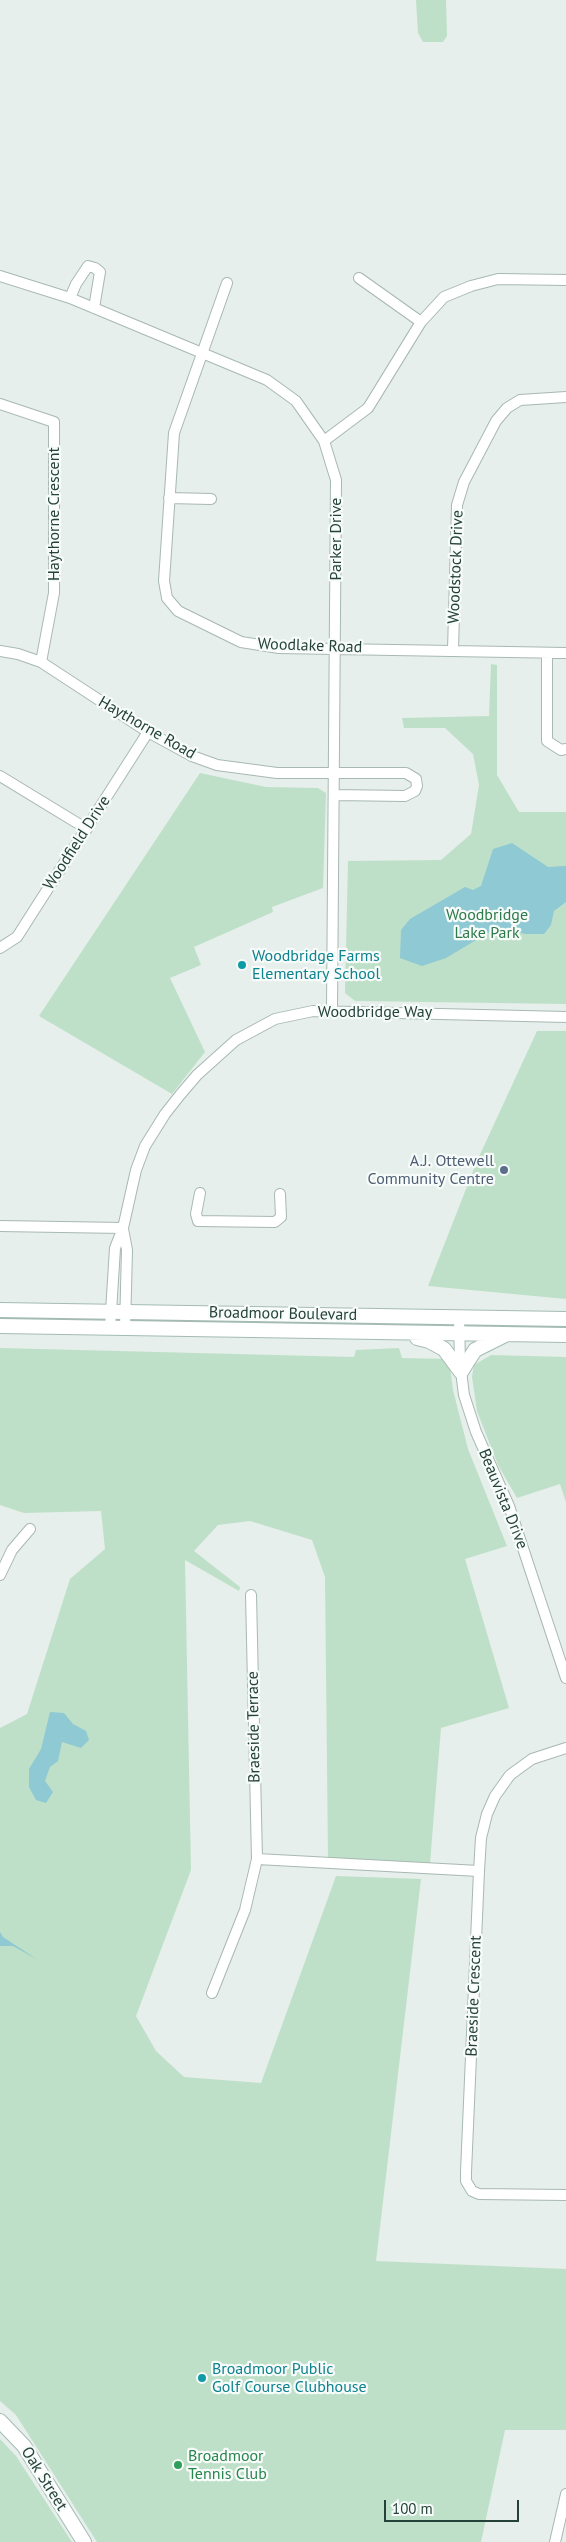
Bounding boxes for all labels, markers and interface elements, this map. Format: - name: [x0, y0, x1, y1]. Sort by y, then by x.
- street label: Haythorne Crescent: [44, 447, 64, 581]
- street label: Parker Drive: [326, 498, 346, 580]
- street label: Woodstock Drive: [444, 510, 468, 624]
- street label: Woodlake Road: [257, 635, 363, 657]
- street label: Haythorne Road: [95, 692, 199, 764]
- street label: Woodfield Drive: [39, 792, 115, 894]
- park label: Woodbridge Lake Park: [446, 905, 528, 943]
- place label: Woodbridge Farms Elementary School: [252, 946, 380, 984]
- marker: Woodbridge Farms Elementary School: [236, 959, 248, 971]
- street label: Woodbridge Way: [318, 1002, 432, 1022]
- place label: A.J. Ottewell Community Centre: [368, 1151, 494, 1189]
- marker: A.J. Ottewell Community Centre: [498, 1164, 510, 1176]
- street label: Broadmoor Boulevard: [209, 1303, 357, 1325]
- street label: Beauvista Drive: [474, 1446, 532, 1552]
- street label: Braeside Terrace: [243, 1671, 265, 1783]
- street label: Braeside Crescent: [462, 1935, 486, 2057]
- place label: Broadmoor Public Golf Course Clubhouse: [212, 2359, 367, 2397]
- marker: Broadmoor Public Golf Course Clubhouse: [196, 2372, 208, 2384]
- street label: Oak Street: [17, 2444, 71, 2514]
- place label: Broadmoor Tennis Club: [188, 2446, 267, 2484]
- marker: Broadmoor Tennis Club: [172, 2459, 184, 2471]
- scale bar: [386, 2490, 521, 2522]
- text: 100 m: [392, 2499, 433, 2518]

